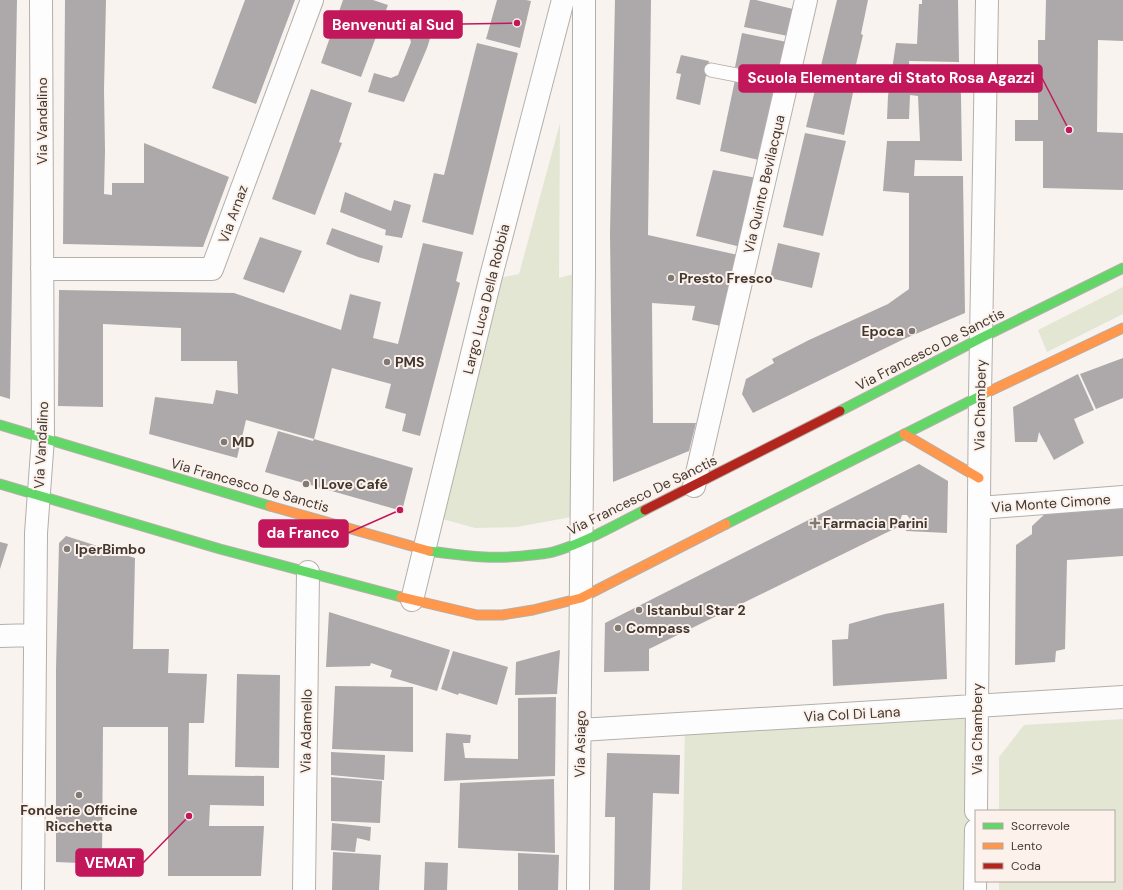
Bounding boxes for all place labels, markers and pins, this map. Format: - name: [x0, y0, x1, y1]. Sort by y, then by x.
- callout: Benvenuti al Sud: [324, 11, 462, 38]
- callout: Scuola Elementare di Stato Rosa Agazzi: [739, 65, 1042, 92]
- place label: Presto Fresco: [679, 269, 773, 287]
- marker: Presto Fresco: [666, 273, 676, 283]
- place label: Epoca: [861, 322, 904, 340]
- marker: Epoca: [907, 326, 917, 336]
- place label: PMS: [395, 353, 424, 371]
- marker: PMS: [382, 357, 392, 367]
- place label: MD: [232, 433, 254, 451]
- marker: MD: [219, 437, 229, 447]
- place label: I Love Café: [314, 475, 388, 493]
- marker: I Love Café: [301, 479, 311, 489]
- place label: Farmacia Parini: [823, 514, 928, 532]
- marker: Farmacia Parini: [810, 518, 820, 528]
- callout: da Franco: [259, 520, 348, 547]
- place label: IperBimbo: [75, 540, 146, 558]
- marker: IperBimbo: [62, 544, 72, 554]
- place label: Istanbul Star 2: [647, 601, 746, 619]
- marker: Istanbul Star 2: [634, 605, 644, 615]
- place label: Compass: [626, 619, 690, 637]
- marker: Compass: [613, 623, 623, 633]
- marker: Fonderie Officine Ricchetta: [74, 790, 84, 800]
- place label: Fonderie Officine Ricchetta: [20, 801, 138, 835]
- callout: VEMAT: [76, 849, 143, 876]

